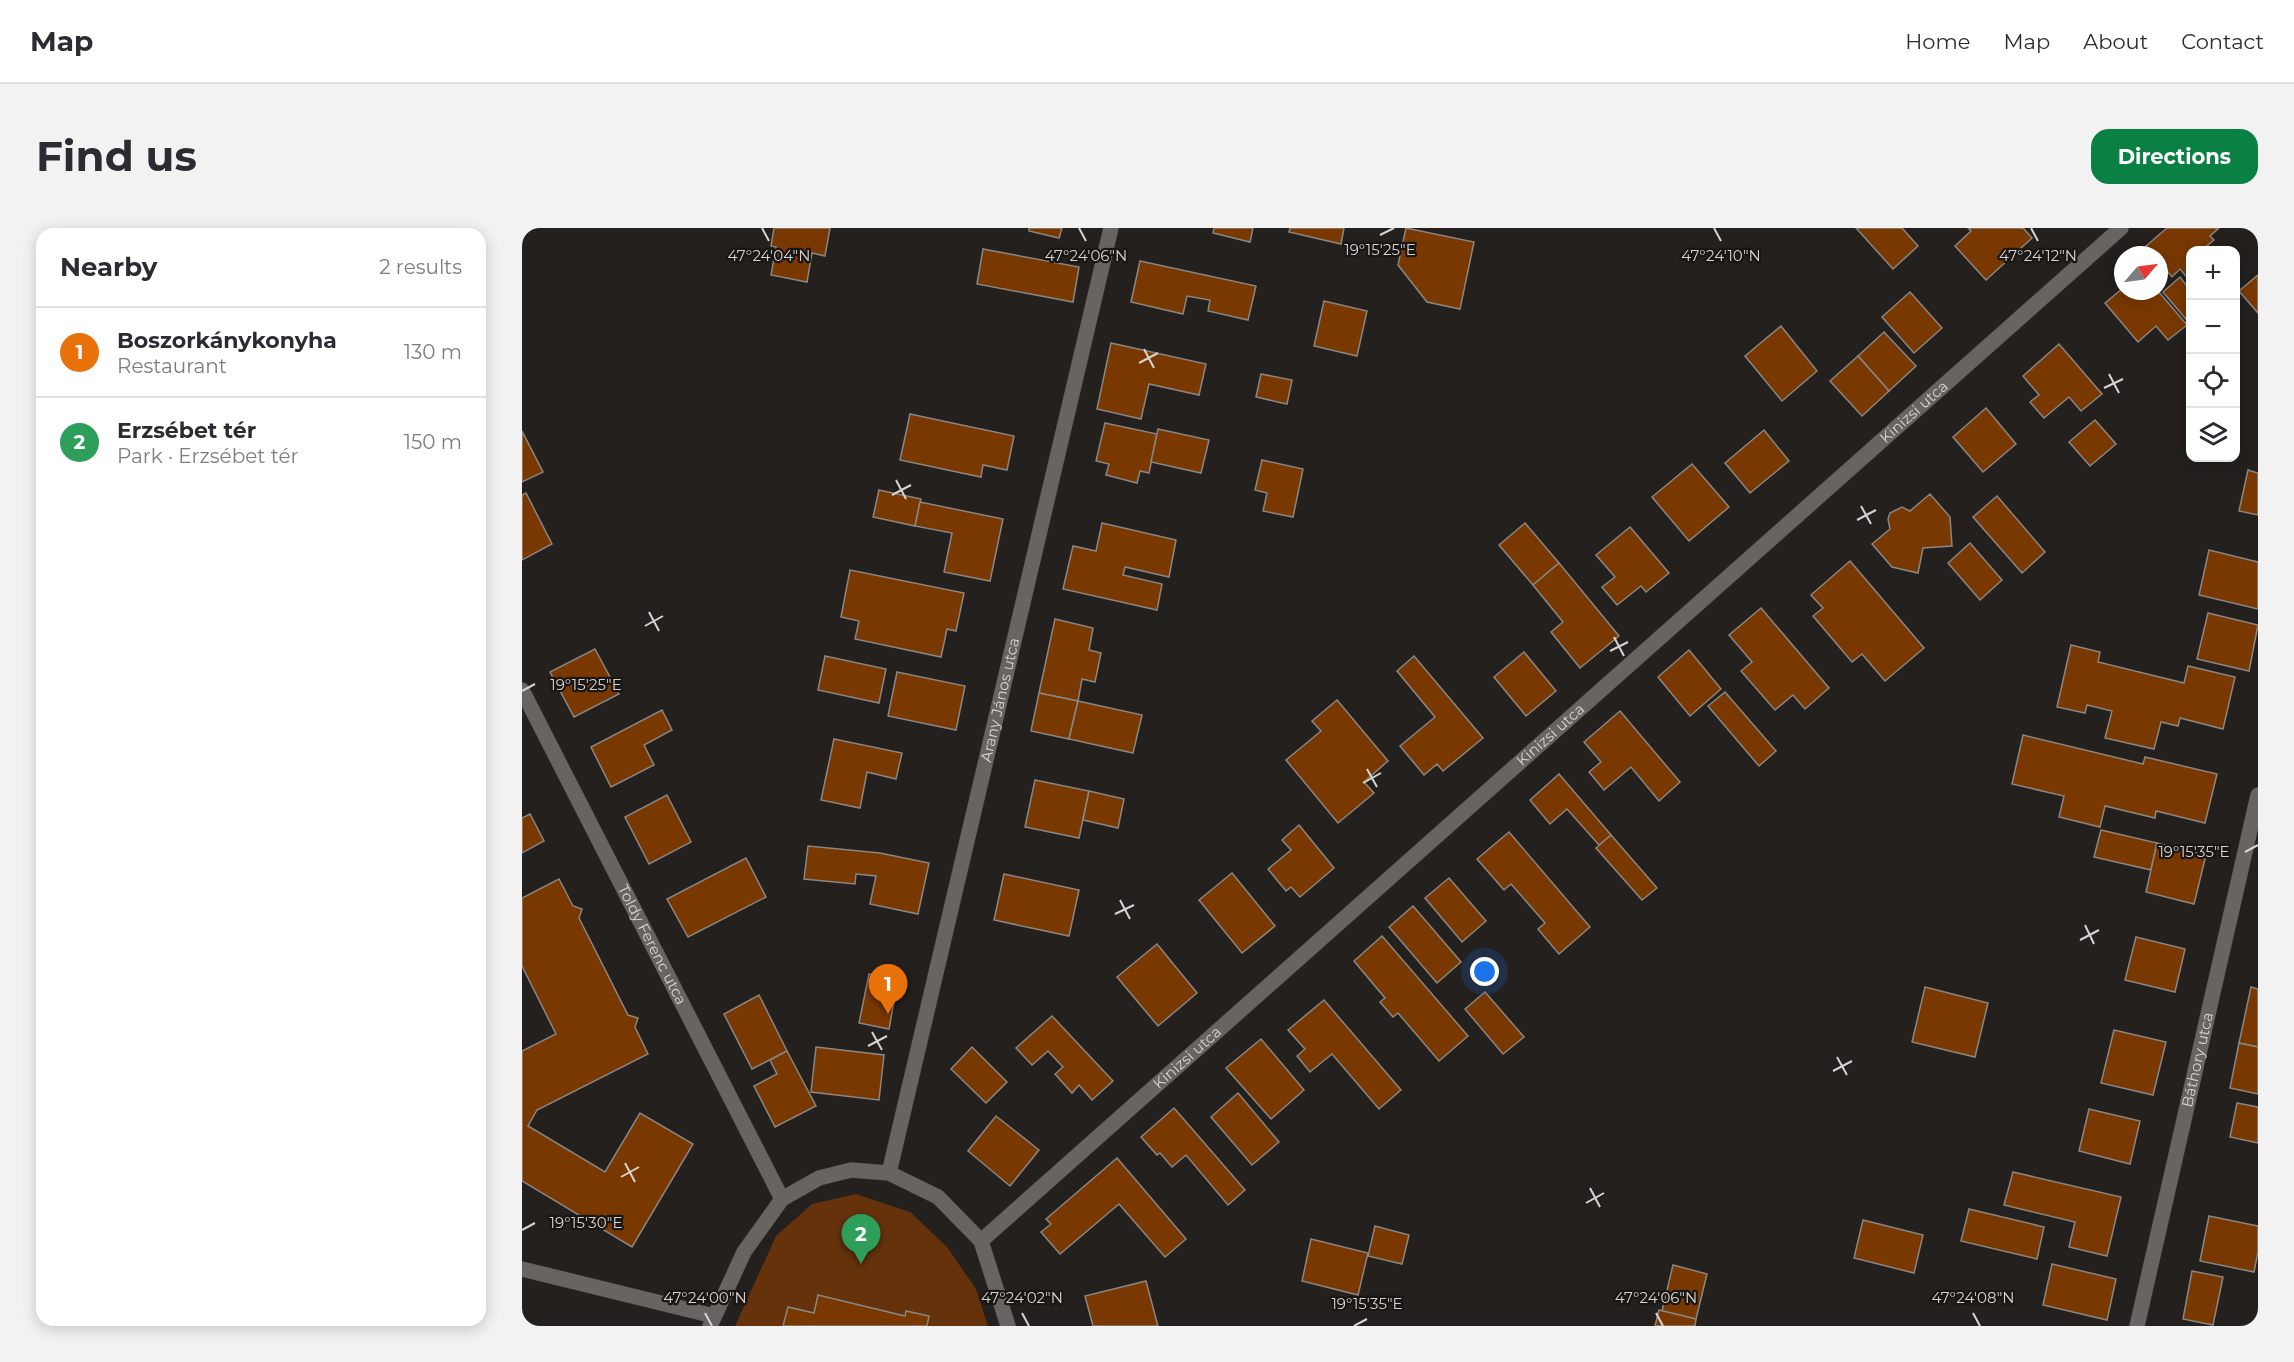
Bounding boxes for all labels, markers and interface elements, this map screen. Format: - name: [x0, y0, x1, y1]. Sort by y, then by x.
- text: Map: [30, 24, 93, 58]
- text: Home: [1905, 29, 1970, 54]
- text: Map: [2003, 29, 2050, 54]
- text: About: [2083, 29, 2148, 54]
- text: Contact: [2181, 29, 2264, 54]
- button: Directions: [2091, 129, 2258, 184]
- text: Find us: [36, 130, 197, 182]
- text: 19°15'25"E: [1344, 240, 1416, 259]
- text: 47°24'04"N: [728, 246, 810, 265]
- text: 47°24'06"N: [1045, 246, 1127, 265]
- text: 47°24'10"N: [1681, 246, 1761, 265]
- text: 47°24'12"N: [1999, 246, 2077, 265]
- north arrow: [2114, 246, 2168, 300]
- map controls: [2186, 246, 2240, 462]
- button: +: [2186, 246, 2240, 300]
- text: Nearby: [60, 251, 157, 283]
- text: 2 results: [379, 255, 462, 279]
- button: −: [2186, 300, 2240, 354]
- text: Boszorkánykonyha: [117, 327, 337, 354]
- text: 1: [76, 340, 83, 364]
- text: 130 m: [404, 340, 462, 364]
- text: Restaurant: [117, 354, 227, 378]
- button: locate: [2186, 354, 2240, 408]
- street label: Kinizsi utca: [1875, 376, 1952, 447]
- button: layers: [2186, 408, 2240, 462]
- text: Erzsébet tér: [117, 417, 256, 444]
- text: 2: [74, 430, 85, 454]
- text: 150 m: [404, 430, 462, 454]
- text: Park · Erzsébet tér: [117, 444, 299, 468]
- street label: Arany János utca: [976, 636, 1023, 764]
- text: 19°15'25"E: [550, 675, 622, 694]
- street label: Kinizsi utca: [1512, 699, 1588, 770]
- text: 19°15'35"E: [2158, 842, 2230, 861]
- street label: Toldy Ferenc utca: [614, 881, 691, 1008]
- your location: [1470, 957, 1499, 986]
- pin: 1: [868, 964, 908, 1014]
- street label: Báthory utca: [2177, 1010, 2217, 1109]
- street label: Kinizsi utca: [1149, 1022, 1225, 1093]
- text: 19°15'30"E: [550, 1213, 622, 1232]
- pin: 2: [842, 1214, 880, 1264]
- text: 47°24'00"N: [663, 1288, 747, 1307]
- text: 47°24'02"N: [981, 1288, 1063, 1307]
- text: 47°24'06"N: [1615, 1288, 1697, 1307]
- text: 47°24'08"N: [1932, 1288, 2014, 1307]
- text: 19°15'35"E: [1331, 1294, 1403, 1313]

